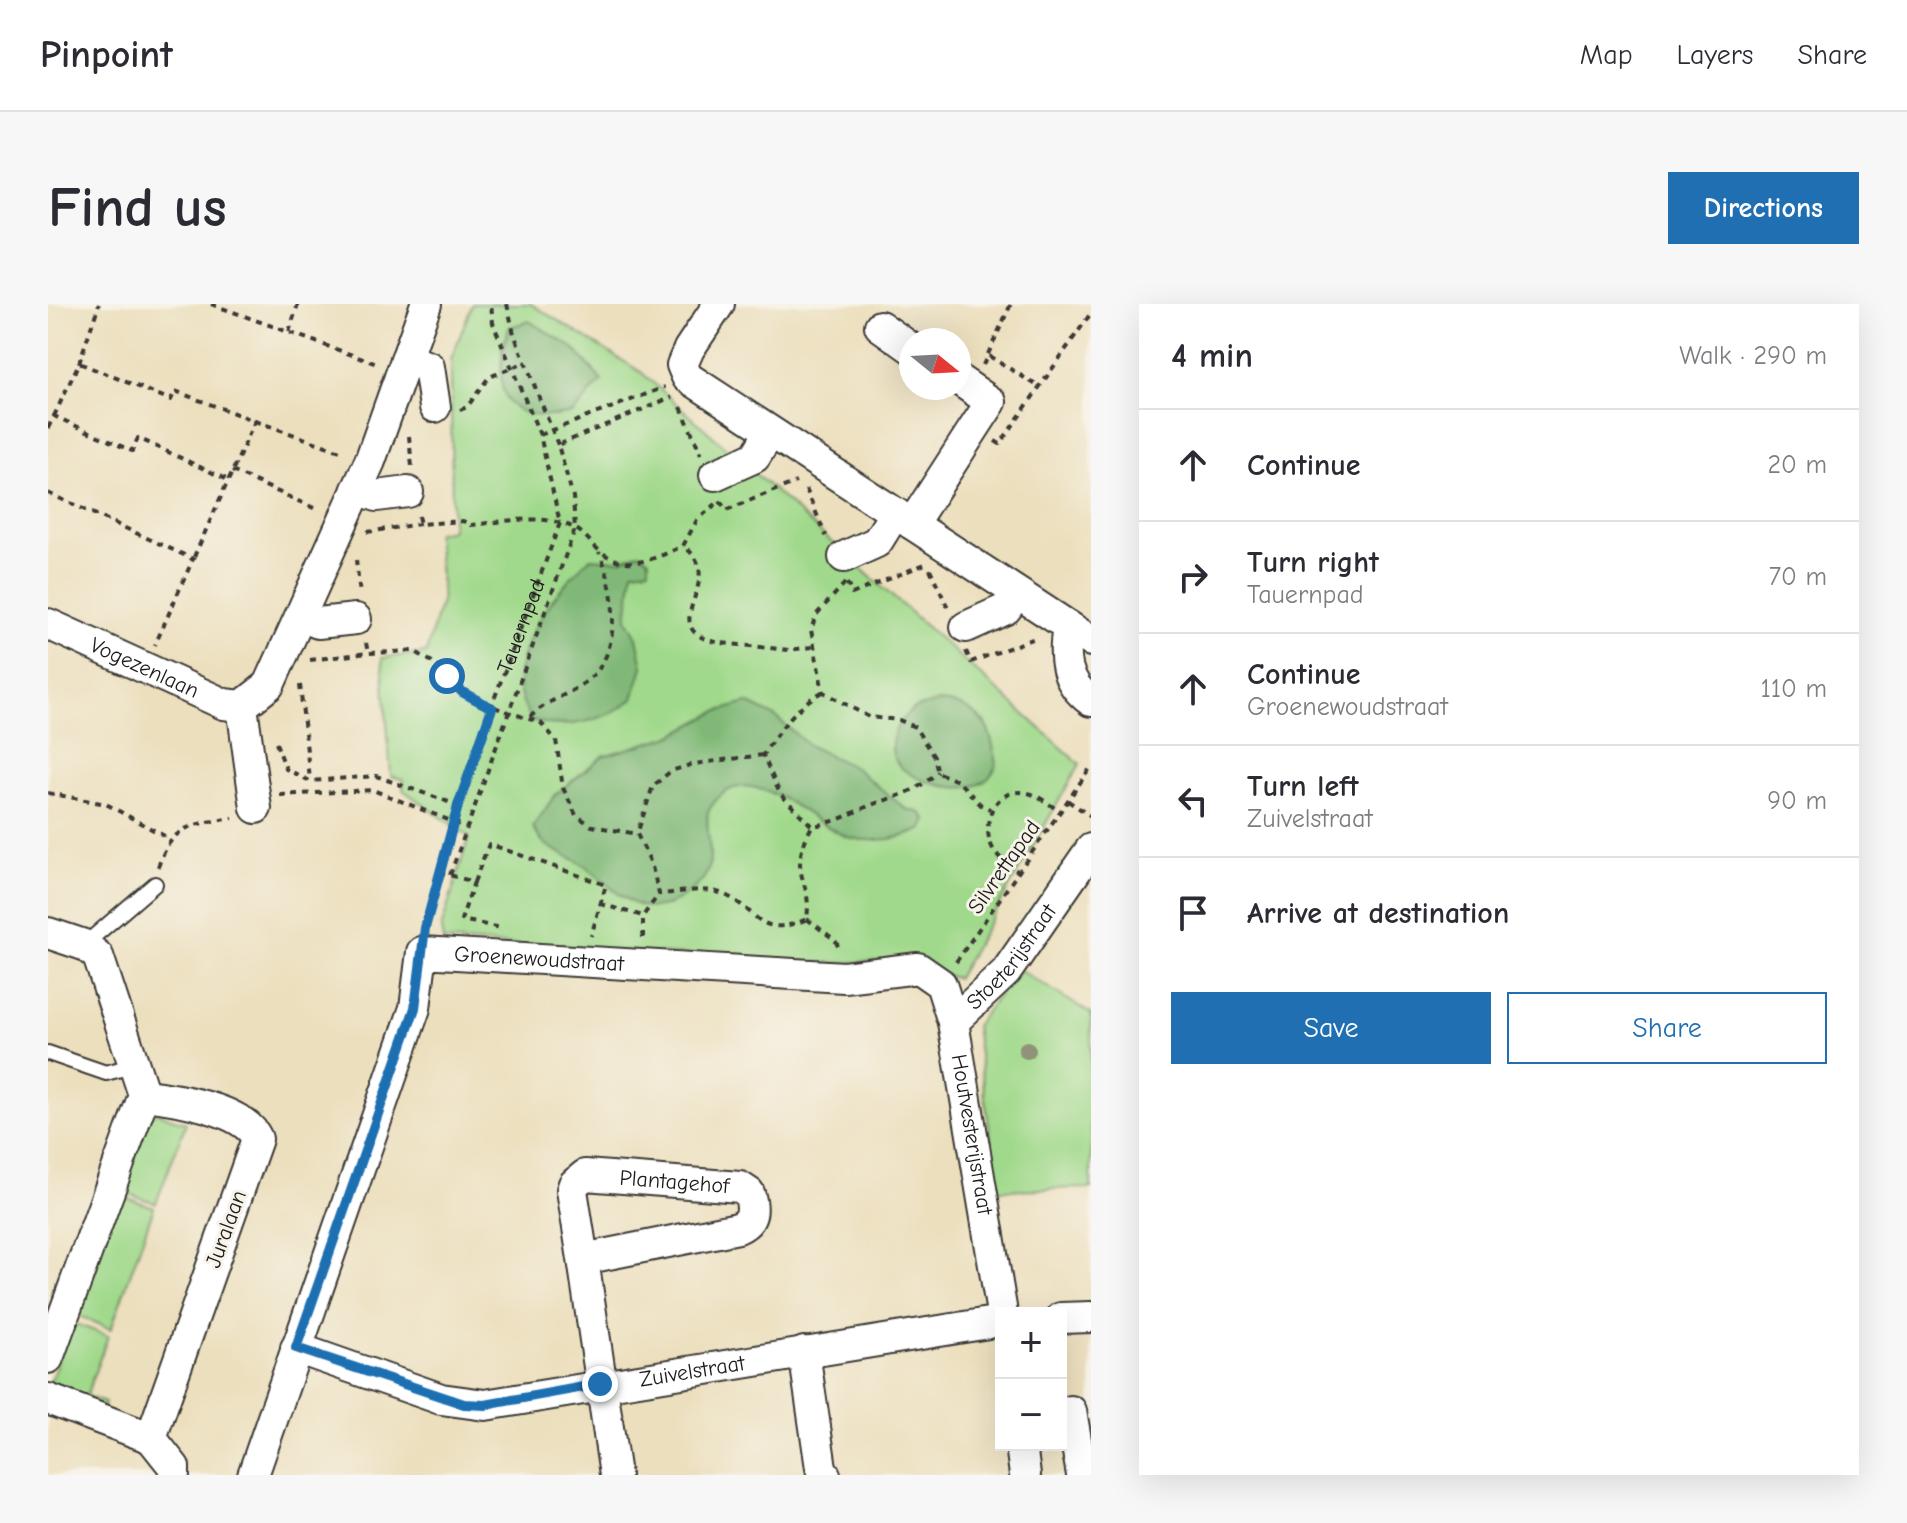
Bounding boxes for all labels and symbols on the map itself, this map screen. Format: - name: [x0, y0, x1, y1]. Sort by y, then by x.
- north arrow: [899, 328, 971, 400]
- street label: Tauernpad: [492, 576, 551, 677]
- street label: Vogezenlaan: [86, 632, 203, 704]
- route start: [429, 658, 465, 694]
- street label: Silvrettapad: [962, 815, 1046, 919]
- street label: Stoeterijstraat: [961, 899, 1062, 1015]
- street label: Groenewoudstraat: [453, 941, 625, 977]
- street label: Houtvesterijstraat: [946, 1052, 998, 1217]
- street label: Plantagehof: [619, 1165, 732, 1199]
- street label: Juralaan: [200, 1187, 252, 1271]
- street label: Zuivelstraat: [638, 1350, 747, 1393]
- route end: [582, 1366, 618, 1402]

